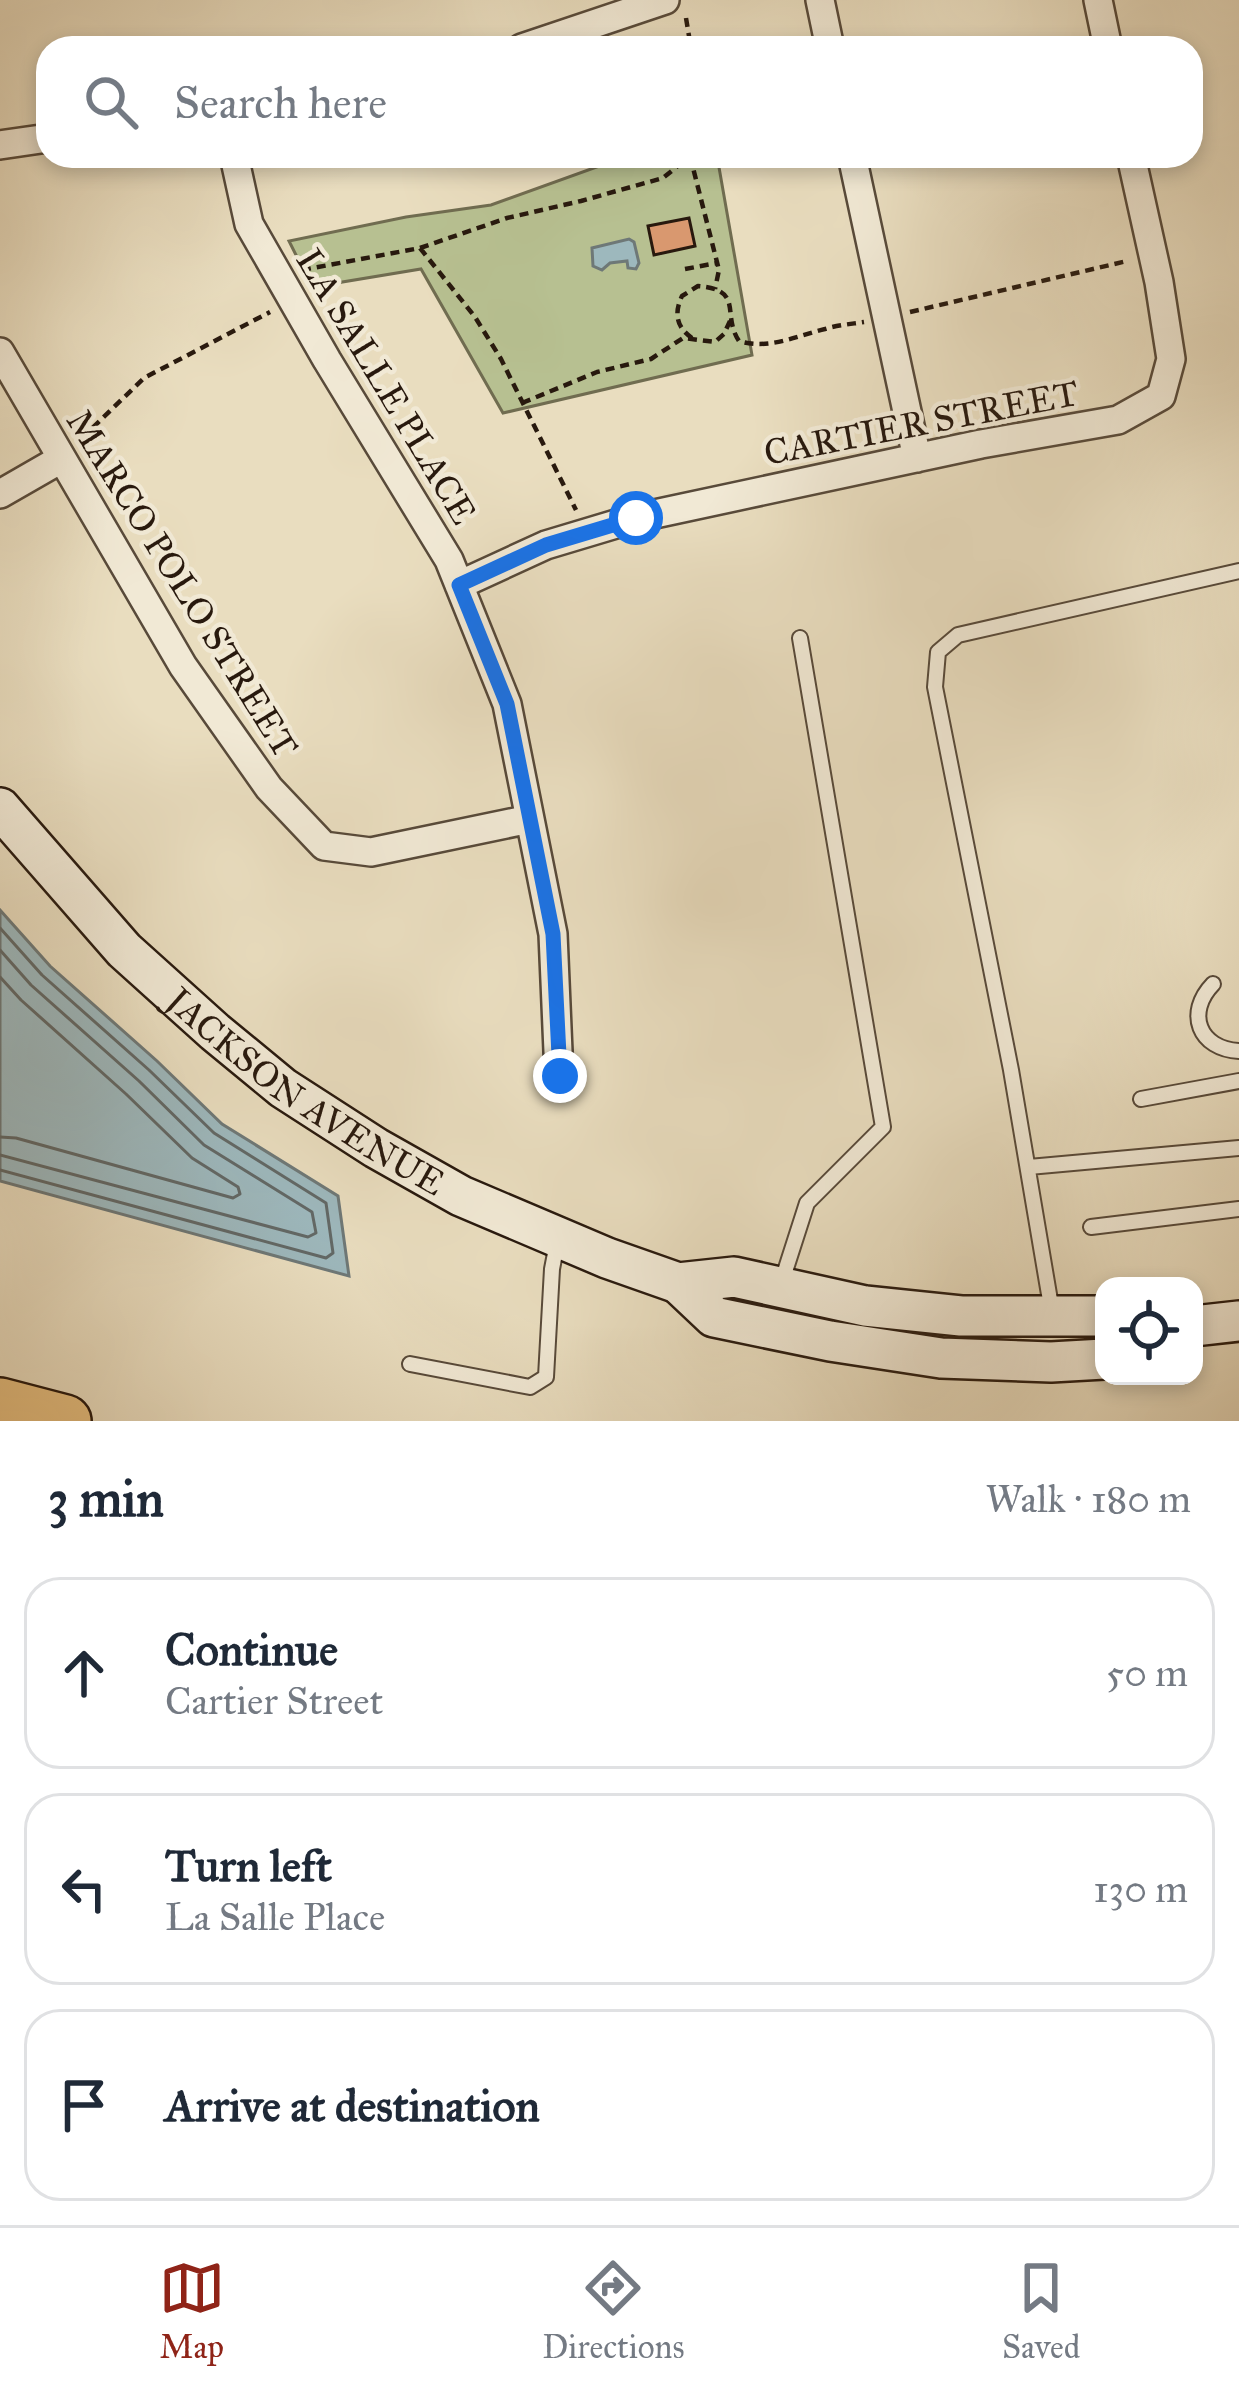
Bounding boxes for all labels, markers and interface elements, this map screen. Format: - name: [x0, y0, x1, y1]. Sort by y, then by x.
- search box: [36, 36, 1203, 168]
- icon: search: [78, 69, 144, 135]
- text: Search here: [174, 75, 387, 130]
- street label: LA SALLE PLACE: [287, 241, 486, 532]
- street label: CARTIER STREET: [760, 371, 1082, 475]
- street label: MARCO POLO STREET: [57, 401, 307, 766]
- route start: [609, 491, 663, 545]
- street label: JACKSON AVENUE: [155, 976, 452, 1205]
- route end: [533, 1049, 587, 1103]
- map controls: [1095, 1277, 1203, 1385]
- button: locate: [1095, 1277, 1203, 1385]
- text: 3 min: [48, 1468, 164, 1530]
- text: Walk · 180 m: [985, 1475, 1191, 1523]
- text: Continue: [165, 1622, 338, 1677]
- icon: ahead: [51, 1640, 117, 1706]
- text: 50 m: [1106, 1649, 1188, 1697]
- text: Cartier Street: [165, 1677, 383, 1725]
- text: Turn left: [165, 1838, 332, 1893]
- icon: left: [51, 1856, 117, 1922]
- text: 130 m: [1093, 1865, 1188, 1913]
- text: La Salle Place: [165, 1893, 385, 1941]
- icon: arrive: [51, 2072, 117, 2138]
- text: Arrive at destination: [165, 2078, 540, 2133]
- tab: Map: [159, 2255, 225, 2367]
- tab: Directions: [542, 2255, 684, 2367]
- tab: Saved: [1002, 2255, 1080, 2367]

